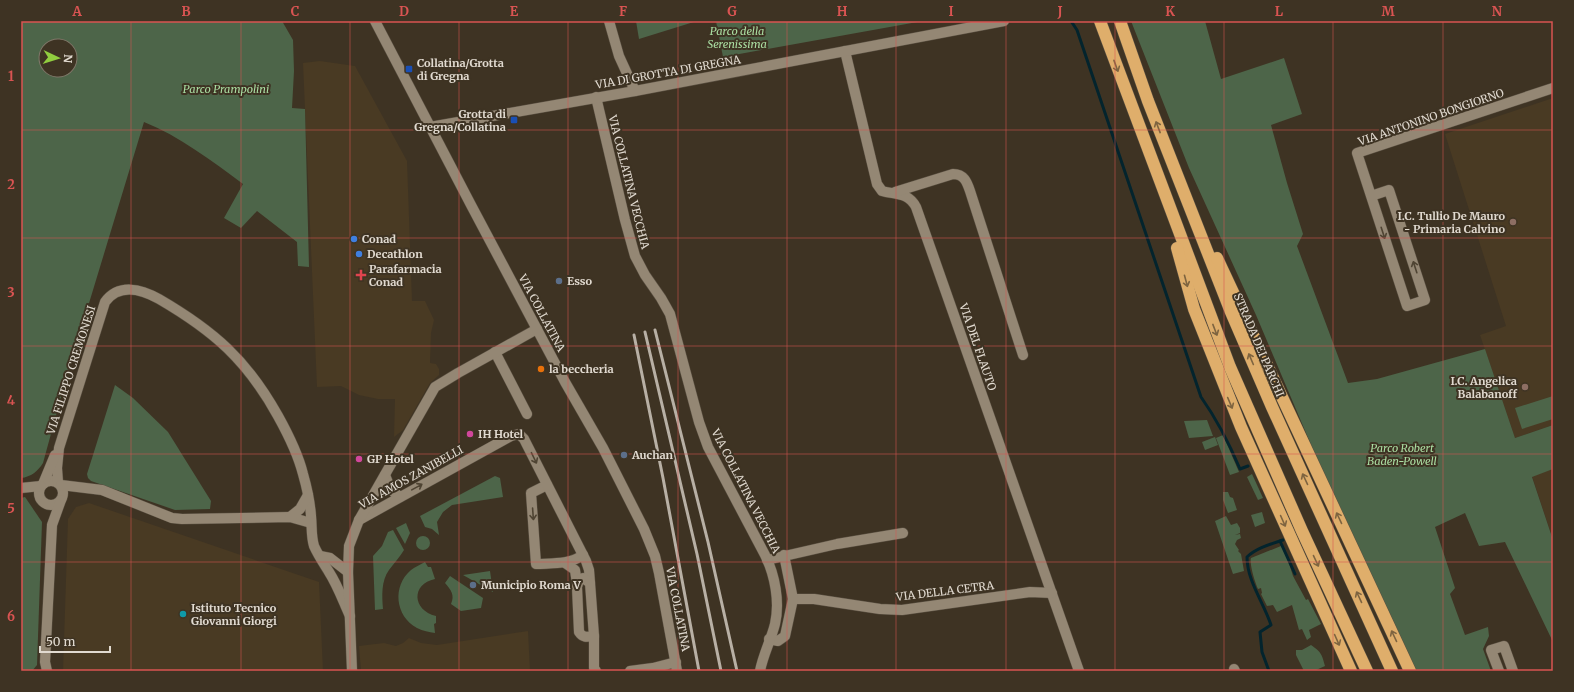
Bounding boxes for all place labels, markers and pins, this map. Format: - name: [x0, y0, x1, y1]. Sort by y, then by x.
- place label: Collatina/Grotta di Gregna: [417, 56, 504, 83]
- marker: Collatina/Grotta di Gregna: [404, 64, 414, 74]
- place label: Grotta di Gregna/Collatina: [414, 107, 506, 134]
- marker: Grotta di Gregna/Collatina: [509, 115, 519, 125]
- place label: I.C. Tullio De Mauro - Primaria Calvino: [1398, 209, 1505, 236]
- marker: I.C. Tullio De Mauro - Primaria Calvino: [1508, 217, 1518, 227]
- place label: Conad: [362, 232, 396, 246]
- marker: Conad: [349, 234, 359, 244]
- place label: Decathlon: [367, 247, 423, 261]
- marker: Decathlon: [354, 249, 364, 259]
- place label: Parafarmacia Conad: [369, 262, 442, 289]
- marker: Parafarmacia Conad: [356, 270, 366, 280]
- place label: Esso: [567, 274, 593, 288]
- marker: Esso: [554, 276, 564, 286]
- place label: la beccheria: [549, 362, 614, 376]
- marker: la beccheria: [536, 364, 546, 374]
- place label: I.C. Angelica Balabanoff: [1450, 374, 1518, 401]
- marker: I.C. Angelica Balabanoff: [1520, 382, 1530, 392]
- place label: IH Hotel: [478, 427, 524, 441]
- marker: IH Hotel: [465, 429, 475, 439]
- place label: Auchan: [631, 448, 674, 462]
- marker: Auchan: [619, 450, 629, 460]
- place label: GP Hotel: [367, 452, 414, 466]
- marker: GP Hotel: [354, 454, 364, 464]
- place label: Municipio Roma V: [481, 578, 581, 592]
- marker: Municipio Roma V: [468, 580, 478, 590]
- place label: Istituto Tecnico Giovanni Giorgi: [191, 601, 277, 628]
- marker: Istituto Tecnico Giovanni Giorgi: [178, 609, 188, 619]

